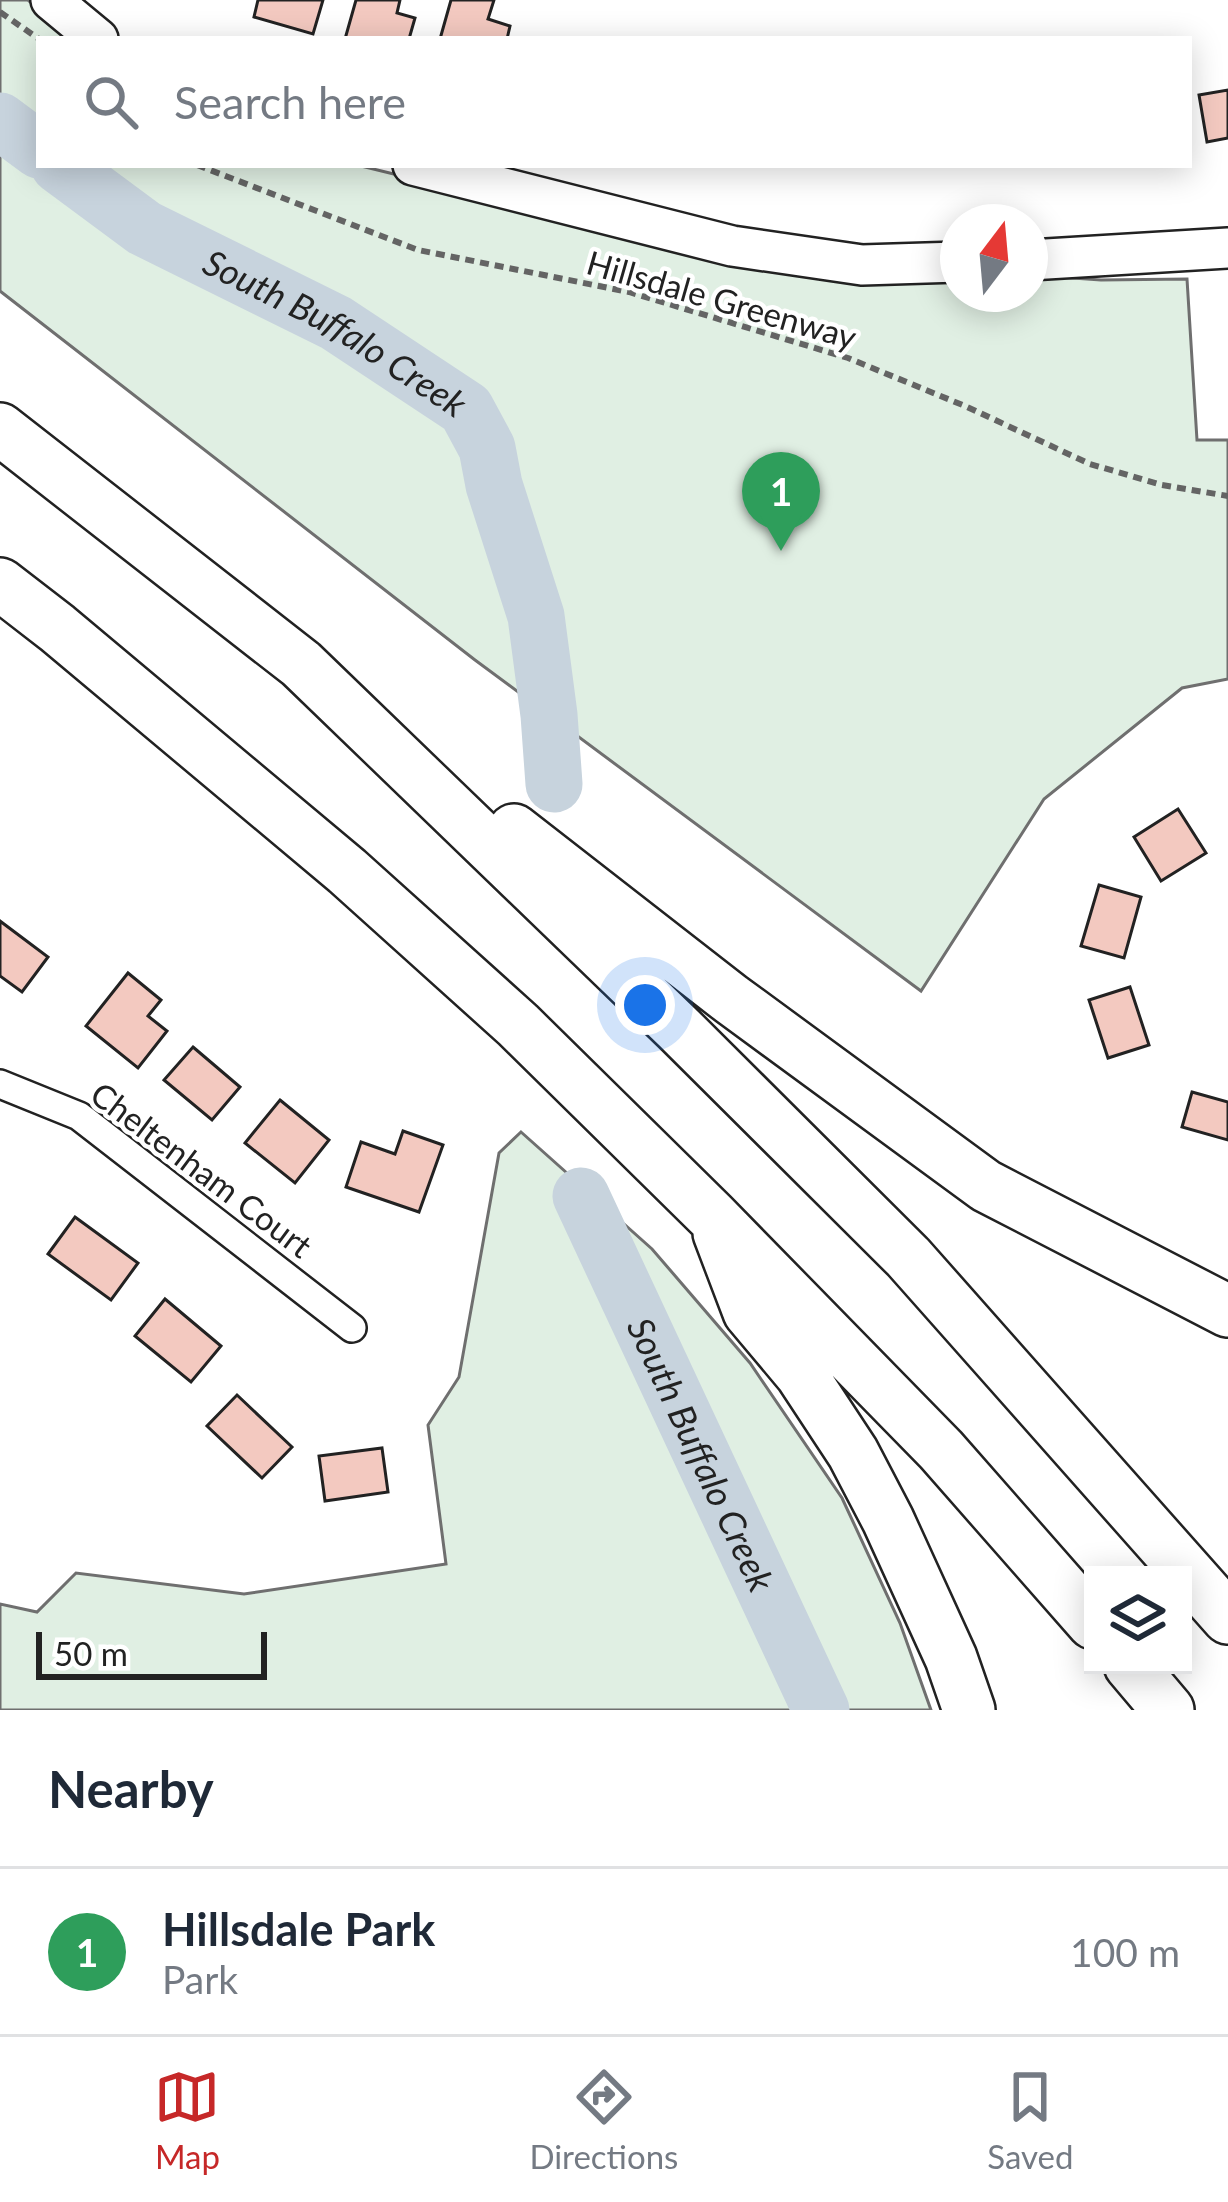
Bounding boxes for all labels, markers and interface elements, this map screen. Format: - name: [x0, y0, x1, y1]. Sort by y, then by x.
- search box: [36, 36, 1192, 168]
- icon: search: [78, 69, 144, 135]
- text: Search here: [174, 75, 406, 129]
- north arrow: [940, 204, 1048, 312]
- water label: South Buffalo Creek: [197, 239, 476, 426]
- street label: Hillsdale Greenway: [583, 241, 861, 357]
- pin: 1: [742, 452, 820, 551]
- your location: [615, 975, 675, 1035]
- street label: Cheltenham Court: [84, 1073, 321, 1265]
- water label: South Buffalo Creek: [619, 1310, 785, 1599]
- map controls: [1084, 1566, 1192, 1674]
- button: layers: [1084, 1566, 1192, 1674]
- scale bar: [36, 1626, 267, 1679]
- text: 50 m: [54, 1633, 128, 1673]
- text: Nearby: [48, 1758, 214, 1819]
- text: Hillsdale Park: [162, 1902, 435, 1956]
- text: 1: [76, 1929, 98, 1975]
- text: 100 m: [1070, 1929, 1180, 1975]
- text: Park: [162, 1956, 238, 2002]
- tab: Map: [154, 2064, 220, 2176]
- tab: Directions: [529, 2064, 678, 2176]
- tab: Saved: [987, 2064, 1074, 2176]

